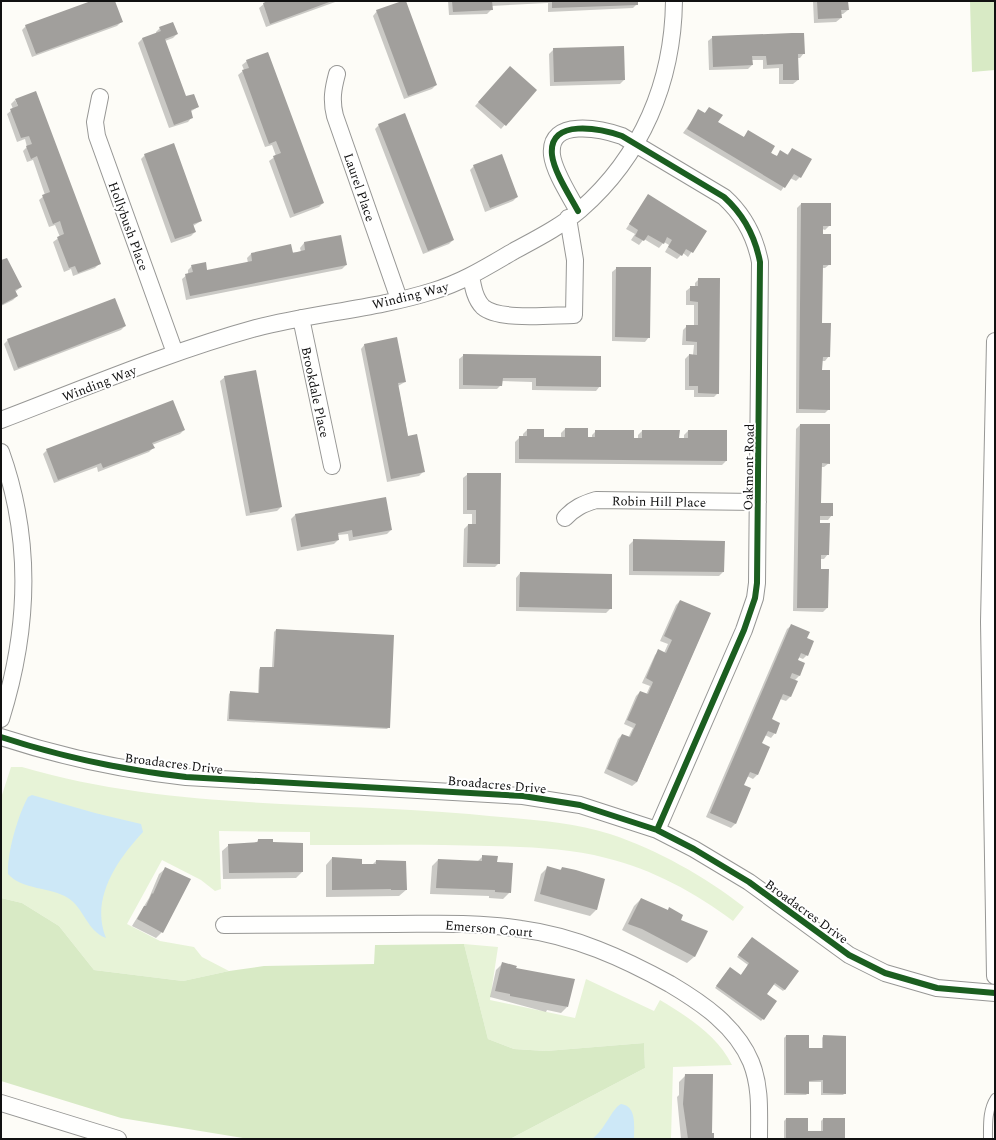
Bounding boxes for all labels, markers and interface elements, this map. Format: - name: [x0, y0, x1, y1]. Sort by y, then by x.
- street label: Laurel Place: [338, 150, 380, 224]
- street label: Hollybush Place: [103, 179, 153, 274]
- street label: Winding Way: [370, 277, 451, 315]
- street label: Brookdale Place: [296, 345, 334, 440]
- street label: Winding Way: [59, 360, 140, 407]
- street label: Oakmont Road: [738, 423, 760, 511]
- street label: Robin Hill Place: [612, 491, 706, 513]
- street label: Broadacres Drive: [123, 748, 224, 780]
- street label: Broadacres Drive: [447, 771, 547, 799]
- street label: Broadacres Drive: [760, 875, 852, 949]
- street label: Emerson Court: [444, 915, 534, 943]

